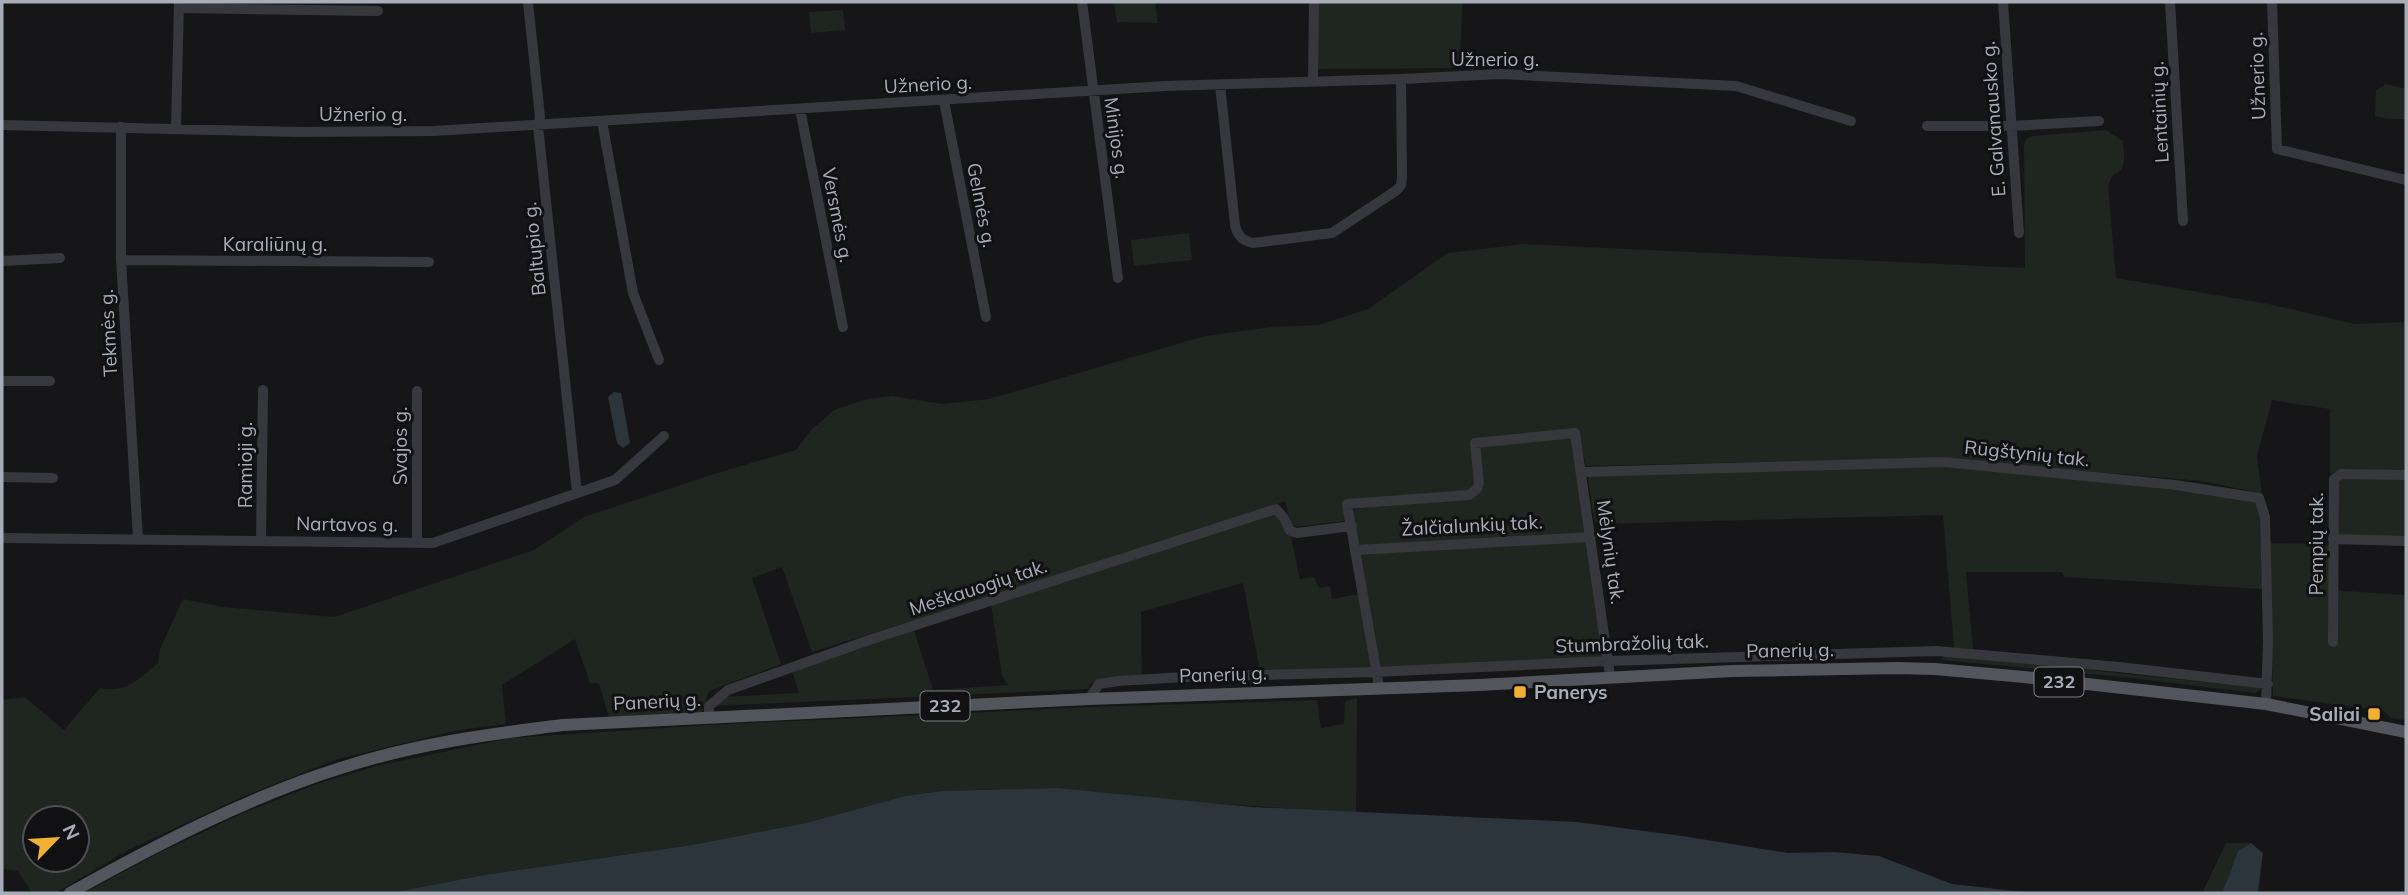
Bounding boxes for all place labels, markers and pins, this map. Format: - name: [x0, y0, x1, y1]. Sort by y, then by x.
- place label: Panerys: [1534, 680, 1608, 704]
- marker: Panerys: [1512, 684, 1528, 700]
- place label: Saliai: [2309, 702, 2360, 726]
- marker: Saliai: [2366, 706, 2382, 722]

